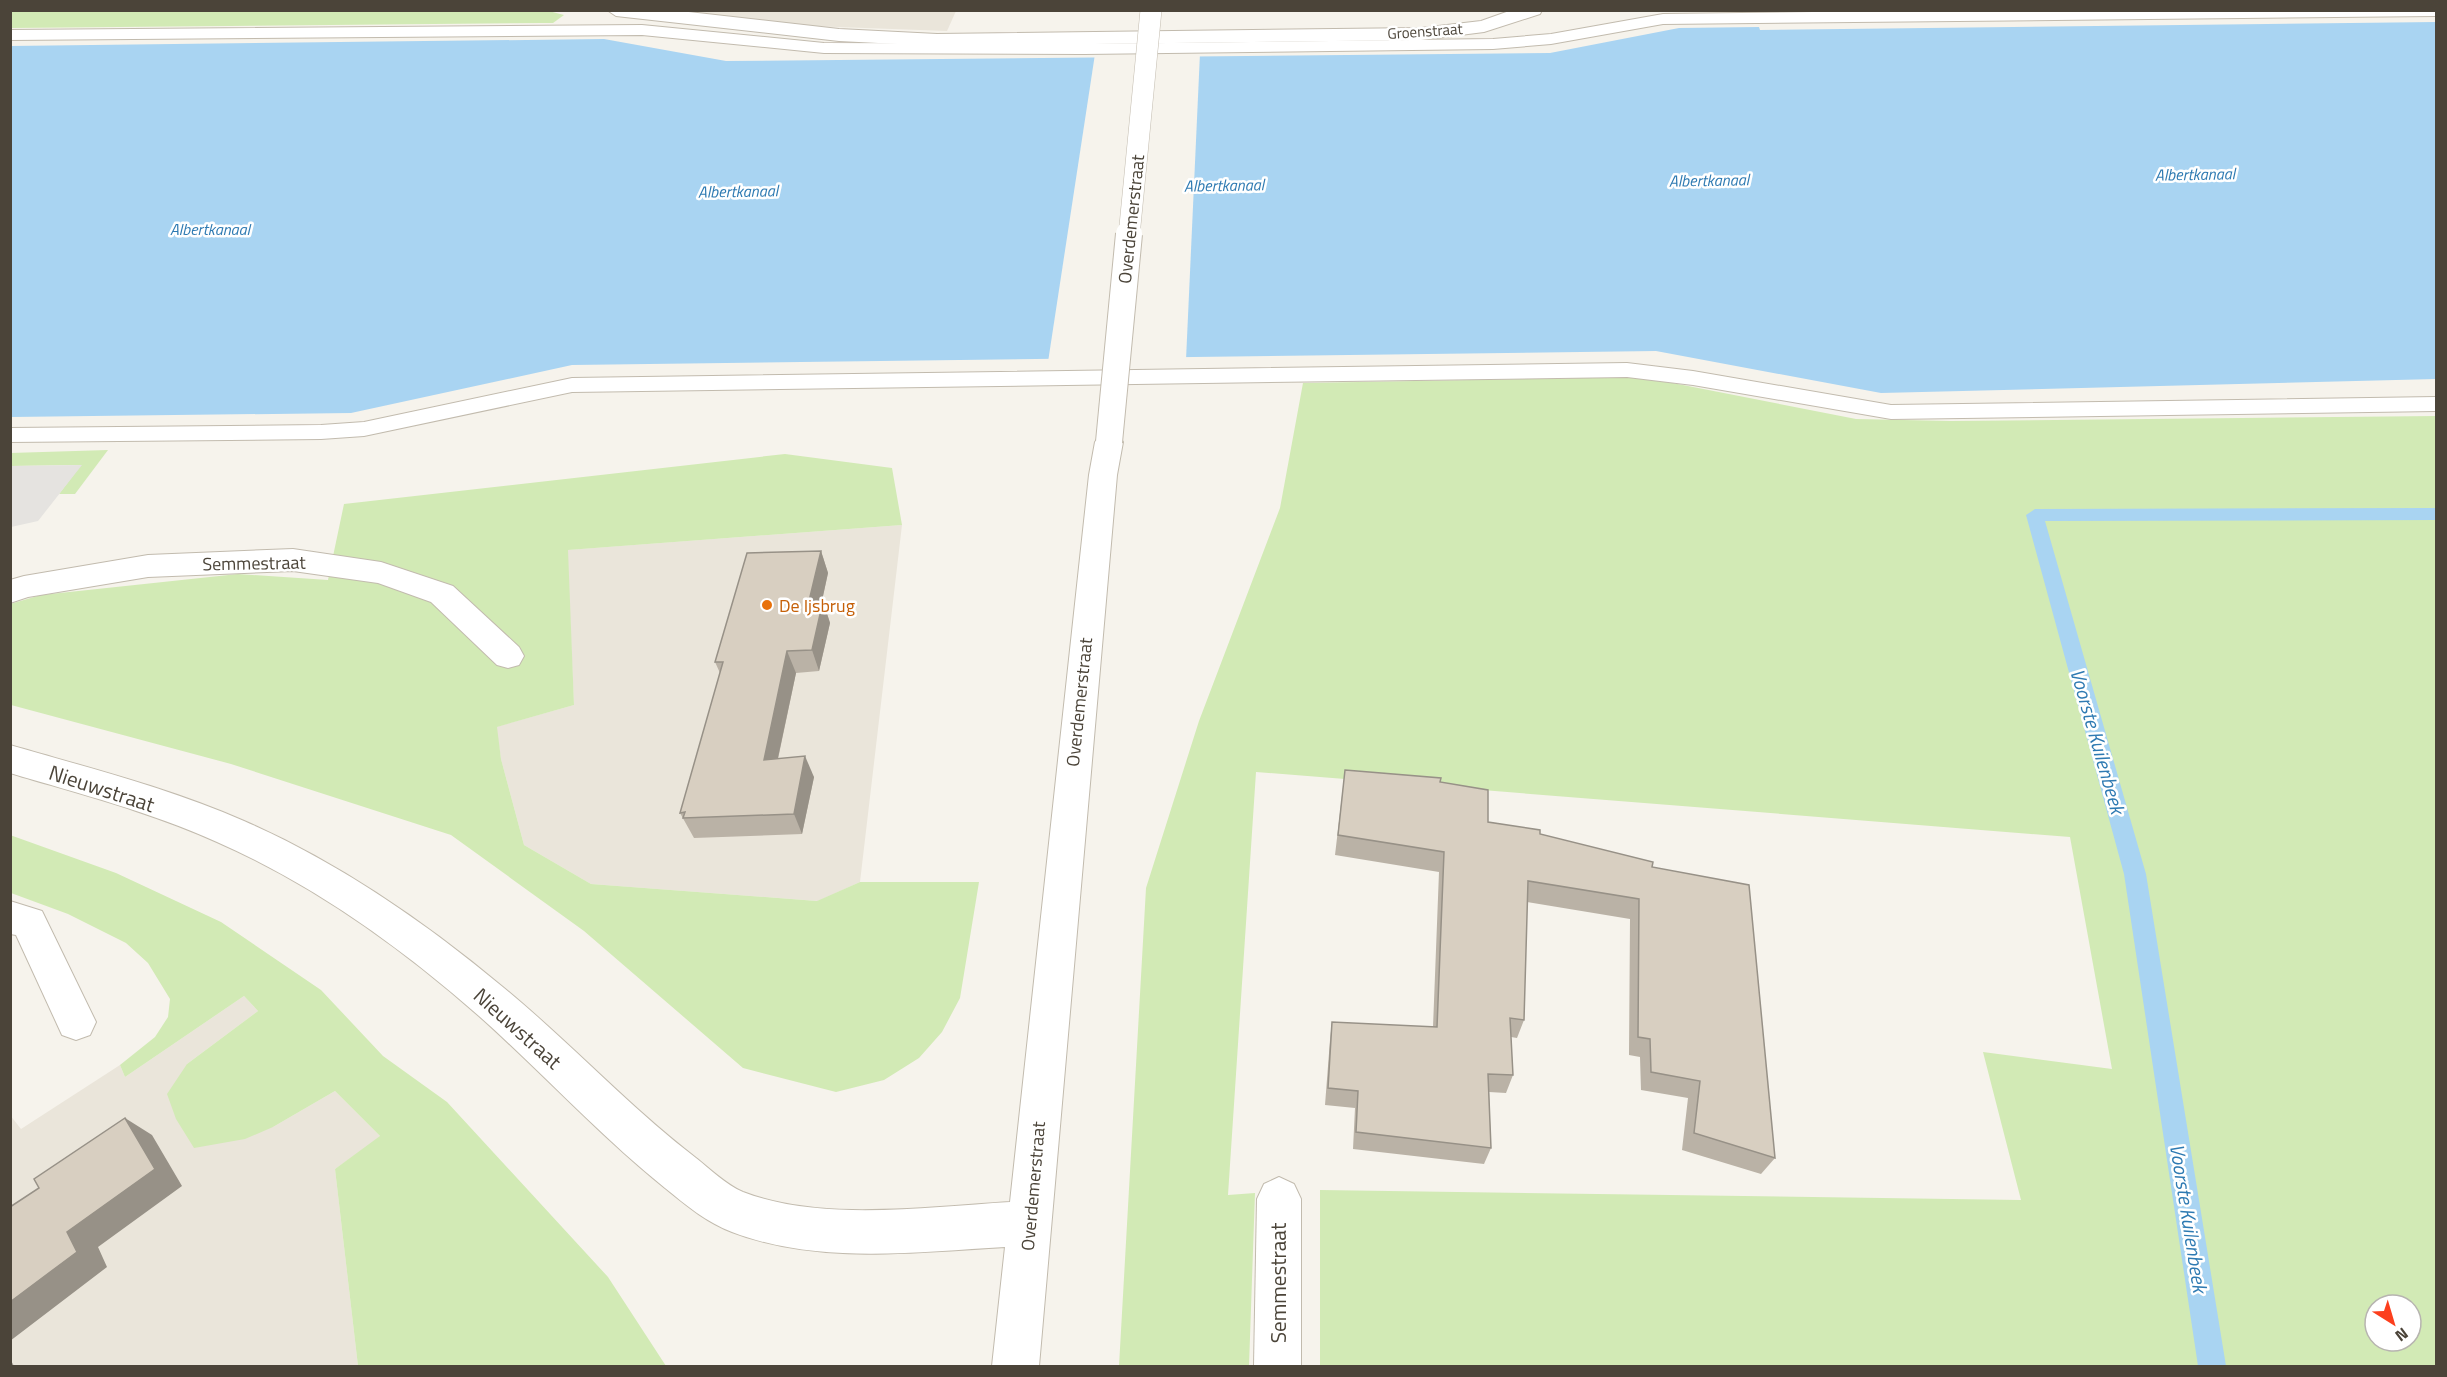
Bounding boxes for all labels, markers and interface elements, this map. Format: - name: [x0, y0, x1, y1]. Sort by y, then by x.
- street label: Groenstraat: [1387, 17, 1464, 45]
- street label: Overdemerstraat: [1111, 152, 1151, 285]
- water label: Albertkanaal: [2155, 161, 2237, 187]
- water label: Albertkanaal: [1669, 167, 1751, 193]
- water label: Albertkanaal: [1184, 172, 1266, 198]
- water label: Albertkanaal: [698, 178, 780, 204]
- water label: Albertkanaal: [170, 217, 252, 241]
- street label: Semmestraat: [202, 549, 307, 577]
- place label: De Ijsbrug: [779, 592, 855, 619]
- marker: De Ijsbrug: [760, 598, 774, 612]
- street label: Overdemerstraat: [1059, 635, 1099, 768]
- water label: Voorste Kuilenbeek: [2062, 665, 2134, 819]
- street label: Nieuwstraat: [45, 756, 160, 820]
- street label: Nieuwstraat: [467, 980, 570, 1077]
- street label: Overdemerstraat: [1014, 1120, 1052, 1252]
- water label: Voorste Kuilenbeek: [2162, 1141, 2216, 1297]
- street label: Semmestraat: [1262, 1222, 1294, 1343]
- north arrow: [2363, 1293, 2423, 1353]
- text: N: [2390, 1322, 2414, 1348]

